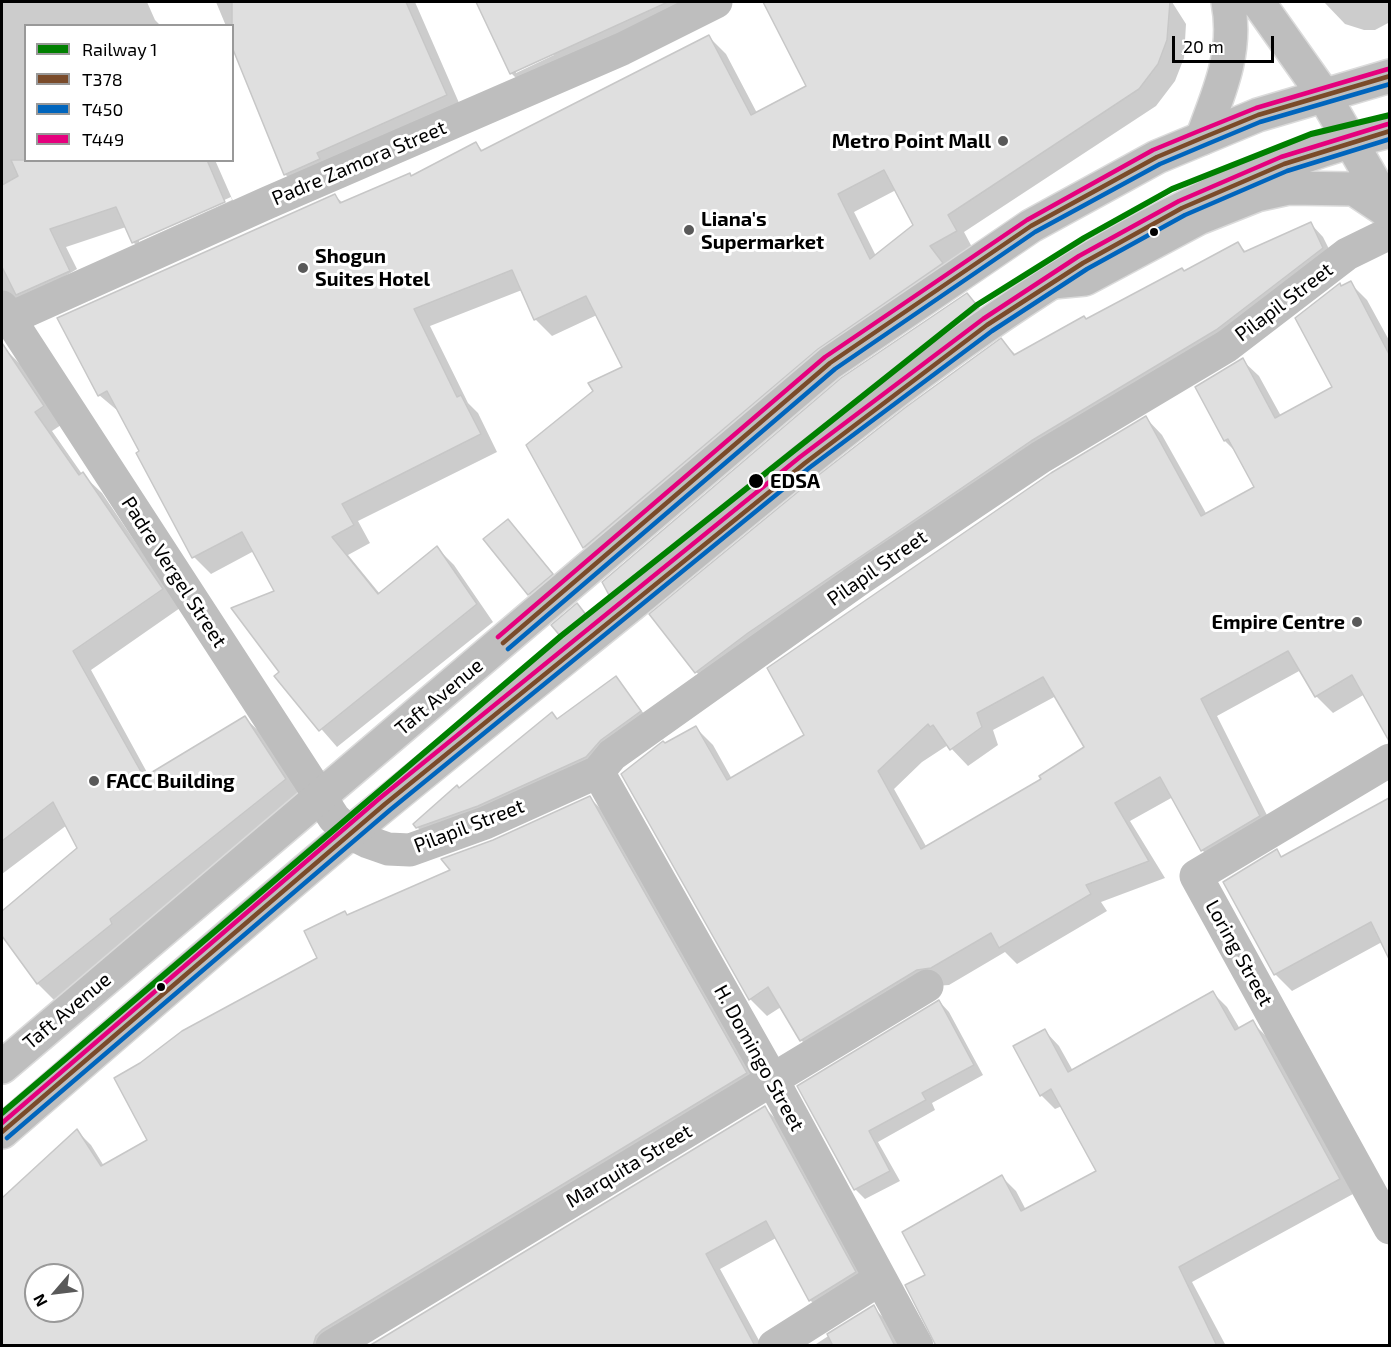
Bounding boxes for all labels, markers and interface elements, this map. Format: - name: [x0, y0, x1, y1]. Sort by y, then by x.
- legend: [24, 24, 234, 162]
- scale bar: [1175, 24, 1277, 62]
- text: 20 m: [1183, 35, 1224, 57]
- text: Railway 1: [82, 38, 158, 60]
- text: T378: [82, 68, 123, 90]
- text: T450: [82, 98, 123, 120]
- street label: Padre Zamora Street: [268, 115, 450, 211]
- text: T449: [82, 128, 124, 150]
- place label: Metro Point Mall: [832, 129, 991, 153]
- marker: Metro Point Mall: [996, 134, 1010, 148]
- place label: Liana's Supermarket: [701, 207, 824, 254]
- marker: Liana's Supermarket: [682, 223, 696, 237]
- unlabelled marker: [1148, 226, 1160, 238]
- place label: Shogun Suites Hotel: [315, 244, 430, 291]
- street label: Pilapil Street: [1230, 257, 1338, 347]
- marker: Shogun Suites Hotel: [296, 261, 310, 275]
- place label: EDSA: [770, 469, 820, 493]
- marker: EDSA: [747, 472, 765, 490]
- street label: Padre Vergel Street: [116, 492, 232, 652]
- street label: Pilapil Street: [823, 525, 931, 611]
- place label: Empire Centre: [1211, 610, 1345, 634]
- marker: Empire Centre: [1350, 615, 1364, 629]
- street label: Taft Avenue: [390, 653, 488, 741]
- place label: FACC Building: [106, 769, 235, 793]
- marker: FACC Building: [87, 774, 101, 788]
- street label: Pilapil Street: [410, 794, 528, 858]
- street label: Loring Street: [1200, 896, 1278, 1010]
- street label: Taft Avenue: [18, 967, 116, 1055]
- unlabelled marker: [155, 981, 167, 993]
- street label: H. Domingo Street: [709, 981, 809, 1135]
- street label: Marquita Street: [562, 1119, 696, 1213]
- north arrow: [24, 1263, 84, 1323]
- text: N: [28, 1291, 51, 1310]

